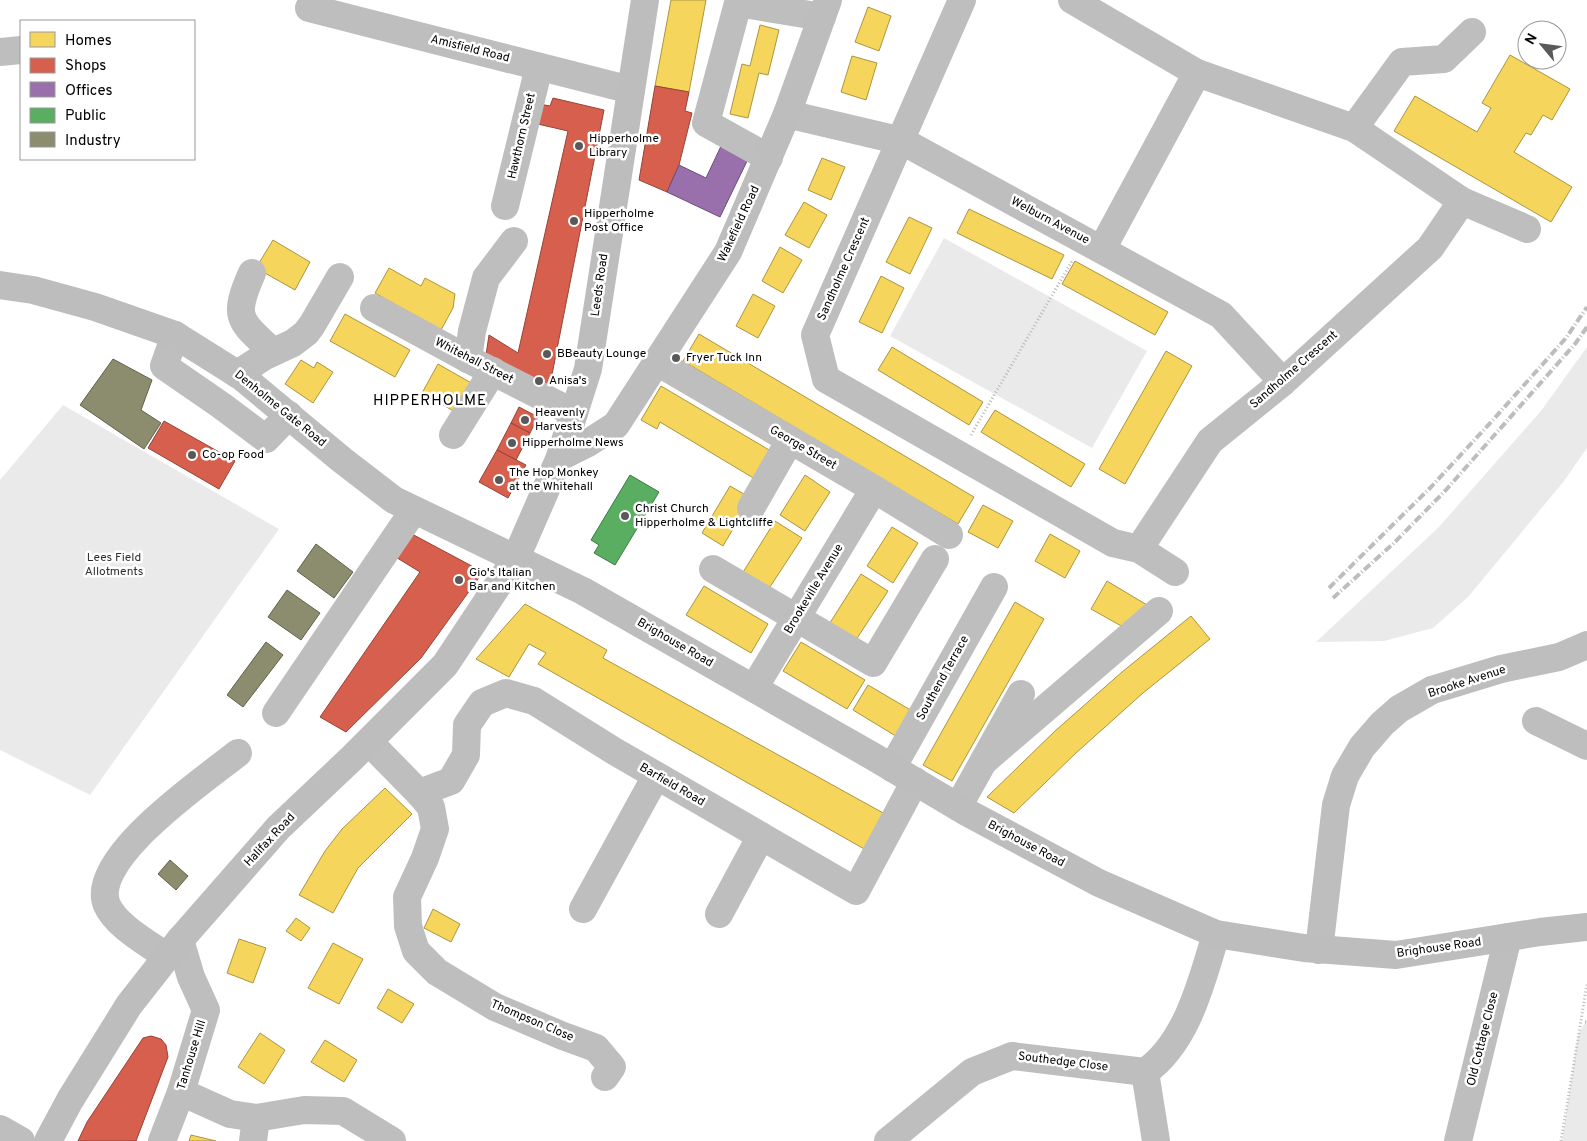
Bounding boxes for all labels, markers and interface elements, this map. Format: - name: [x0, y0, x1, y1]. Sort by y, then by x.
- legend: [20, 20, 195, 160]
- north arrow: [1517, 20, 1567, 70]
- street label: Amisfield Road: [429, 31, 511, 67]
- text: N: [1522, 31, 1542, 48]
- text: Homes: [65, 32, 112, 51]
- text: Shops: [65, 57, 106, 76]
- text: Offices: [65, 82, 112, 101]
- street label: Hawthorn Street: [504, 91, 540, 181]
- text: Public: [65, 107, 106, 126]
- place label: Hipperholme Library: [589, 131, 659, 161]
- text: Industry: [65, 132, 121, 151]
- marker: Hipperholme Library: [573, 140, 585, 152]
- street label: Wakefield Road: [714, 183, 764, 265]
- street label: Welburn Avenue: [1008, 194, 1092, 248]
- place label: Hipperholme Post Office: [584, 206, 654, 236]
- marker: Hipperholme Post Office: [568, 215, 580, 227]
- street label: Sandholme Crescent: [814, 215, 874, 323]
- street label: Leeds Road: [588, 253, 612, 317]
- street label: Sandholme Crescent: [1247, 327, 1341, 413]
- street label: Whitehall Street: [432, 334, 516, 388]
- place label: BBeauty Lounge: [557, 346, 646, 362]
- marker: BBeauty Lounge: [541, 348, 553, 360]
- place label: Fryer Tuck Inn: [686, 350, 762, 366]
- marker: Fryer Tuck Inn: [670, 352, 682, 364]
- street label: Denholme Gate Road: [231, 367, 329, 451]
- place label: Anisa's: [549, 373, 587, 389]
- marker: Anisa's: [533, 375, 545, 387]
- district label: HIPPERHOLME: [373, 392, 487, 411]
- place label: Heavenly Harvests: [535, 405, 585, 435]
- marker: Heavenly Harvests: [519, 414, 531, 426]
- street label: George Street: [767, 422, 839, 474]
- place label: Hipperholme News: [522, 435, 624, 451]
- marker: Hipperholme News: [506, 437, 518, 449]
- place label: Co-op Food: [202, 447, 264, 463]
- marker: Co-op Food: [186, 449, 198, 461]
- place label: The Hop Monkey at the Whitehall: [509, 465, 599, 495]
- marker: The Hop Monkey at the Whitehall: [493, 474, 505, 486]
- place label: Christ Church Hipperholme & Lightcliffe: [635, 501, 773, 531]
- marker: Christ Church Hipperholme & Lightcliffe: [619, 510, 631, 522]
- street label: Brookeville Avenue: [781, 541, 847, 637]
- park label: Lees Field Allotments: [85, 550, 143, 580]
- place label: Gio's Italian Bar and Kitchen: [469, 565, 556, 595]
- marker: Gio's Italian Bar and Kitchen: [453, 574, 465, 586]
- street label: Brighouse Road: [634, 615, 716, 671]
- street label: Southend Terrace: [913, 633, 973, 723]
- street label: Brooke Avenue: [1426, 662, 1508, 702]
- street label: Barfield Road: [636, 760, 708, 810]
- street label: Halifax Road: [241, 810, 299, 870]
- street label: Brighouse Road: [985, 817, 1067, 871]
- street label: Brighouse Road: [1396, 934, 1482, 962]
- street label: Old Cottage Close: [1464, 990, 1502, 1088]
- street label: Thompson Close: [488, 996, 576, 1046]
- street label: Tanhouse Hill: [174, 1018, 210, 1092]
- street label: Southedge Close: [1017, 1049, 1109, 1075]

